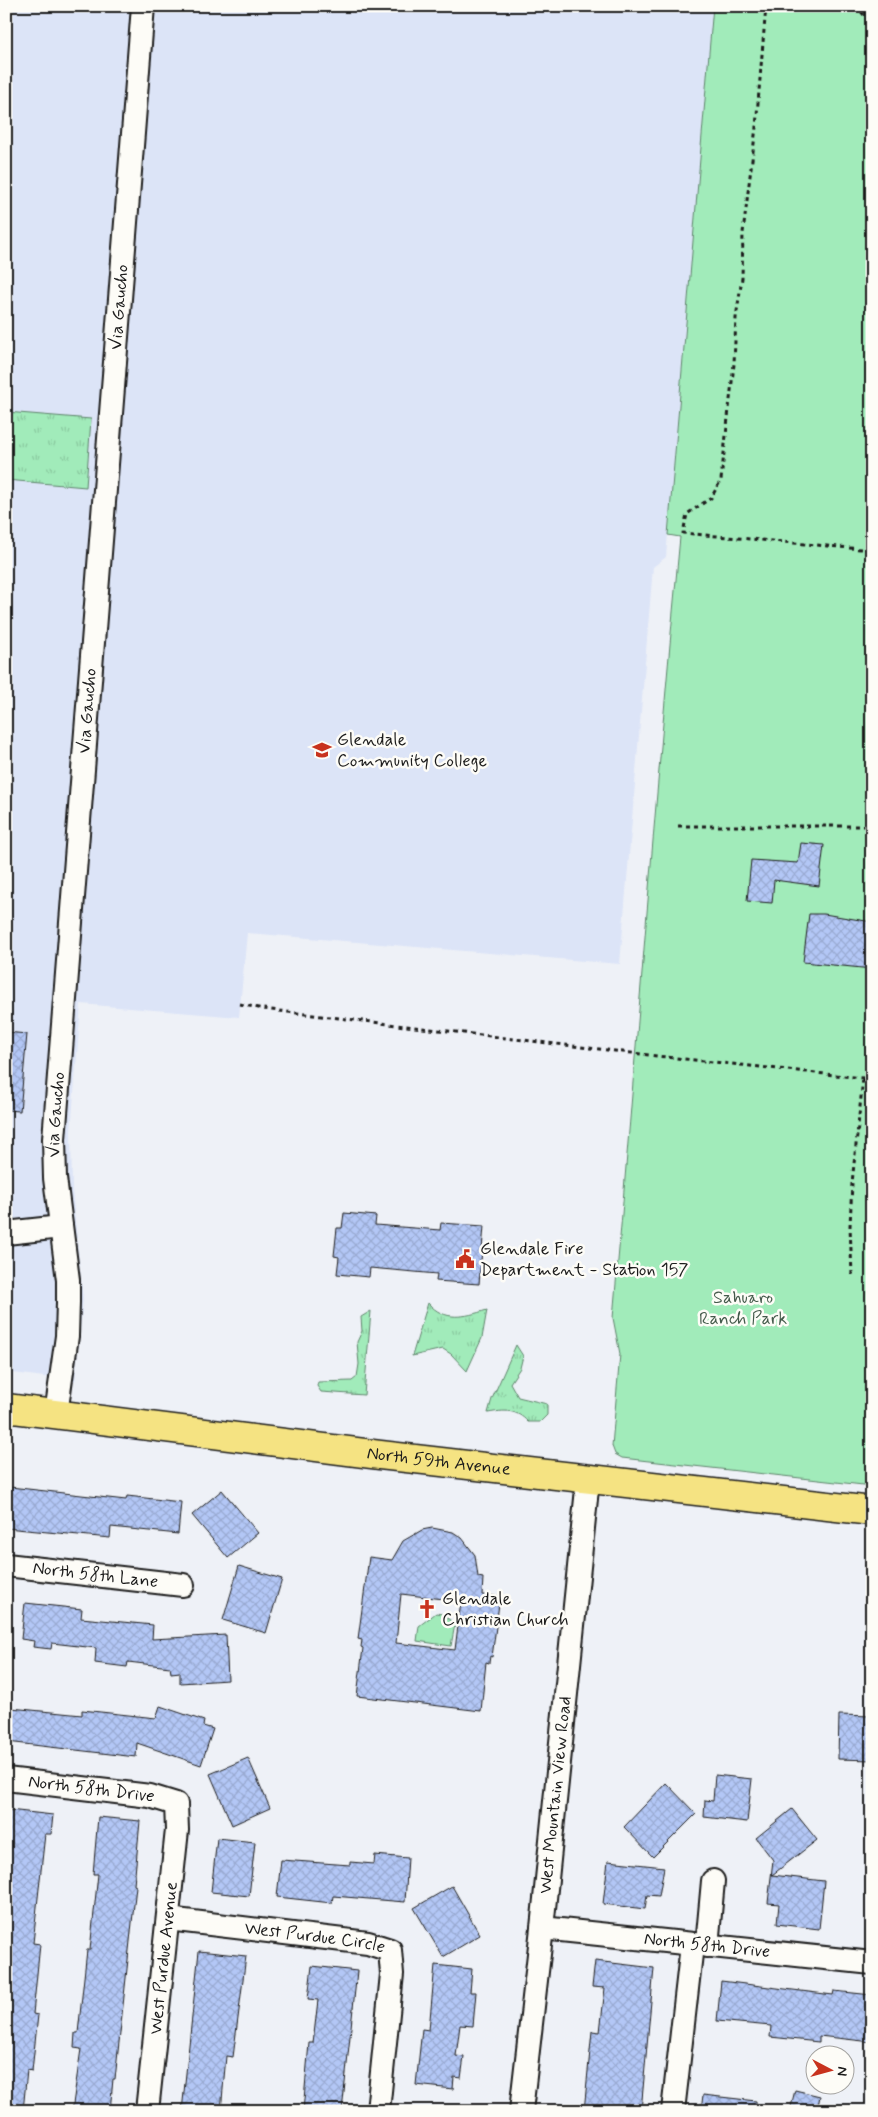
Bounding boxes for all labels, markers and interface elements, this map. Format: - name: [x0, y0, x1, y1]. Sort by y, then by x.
- street label: Via Gaucho: [104, 264, 135, 351]
- street label: Via Gaucho: [72, 667, 103, 755]
- place label: Glendale Community College: [337, 728, 487, 773]
- school or university icon: Glendale Community College: [311, 739, 333, 761]
- street label: Via Gaucho: [42, 1071, 71, 1158]
- place label: Glendale Fire Department - Station 157: [480, 1237, 688, 1282]
- public building icon: Glendale Fire Department - Station 157: [454, 1248, 476, 1270]
- park label: Sahuaro Ranch Park: [699, 1286, 787, 1331]
- street label: North 59th Avenue: [365, 1441, 512, 1482]
- street label: North 58th Lane: [31, 1556, 159, 1594]
- place label: Glendale Christian Church: [442, 1587, 569, 1632]
- church icon: Glendale Christian Church: [416, 1598, 438, 1620]
- street label: West Mountain View Road: [534, 1695, 578, 1895]
- street label: North 58th Drive: [27, 1770, 158, 1809]
- street label: West Purdue Avenue: [144, 1880, 184, 2036]
- street label: West Purdue Circle: [243, 1916, 388, 1960]
- street label: North 58th Drive: [643, 1927, 771, 1964]
- north arrow: [806, 2044, 856, 2094]
- text: N: [832, 2066, 851, 2077]

